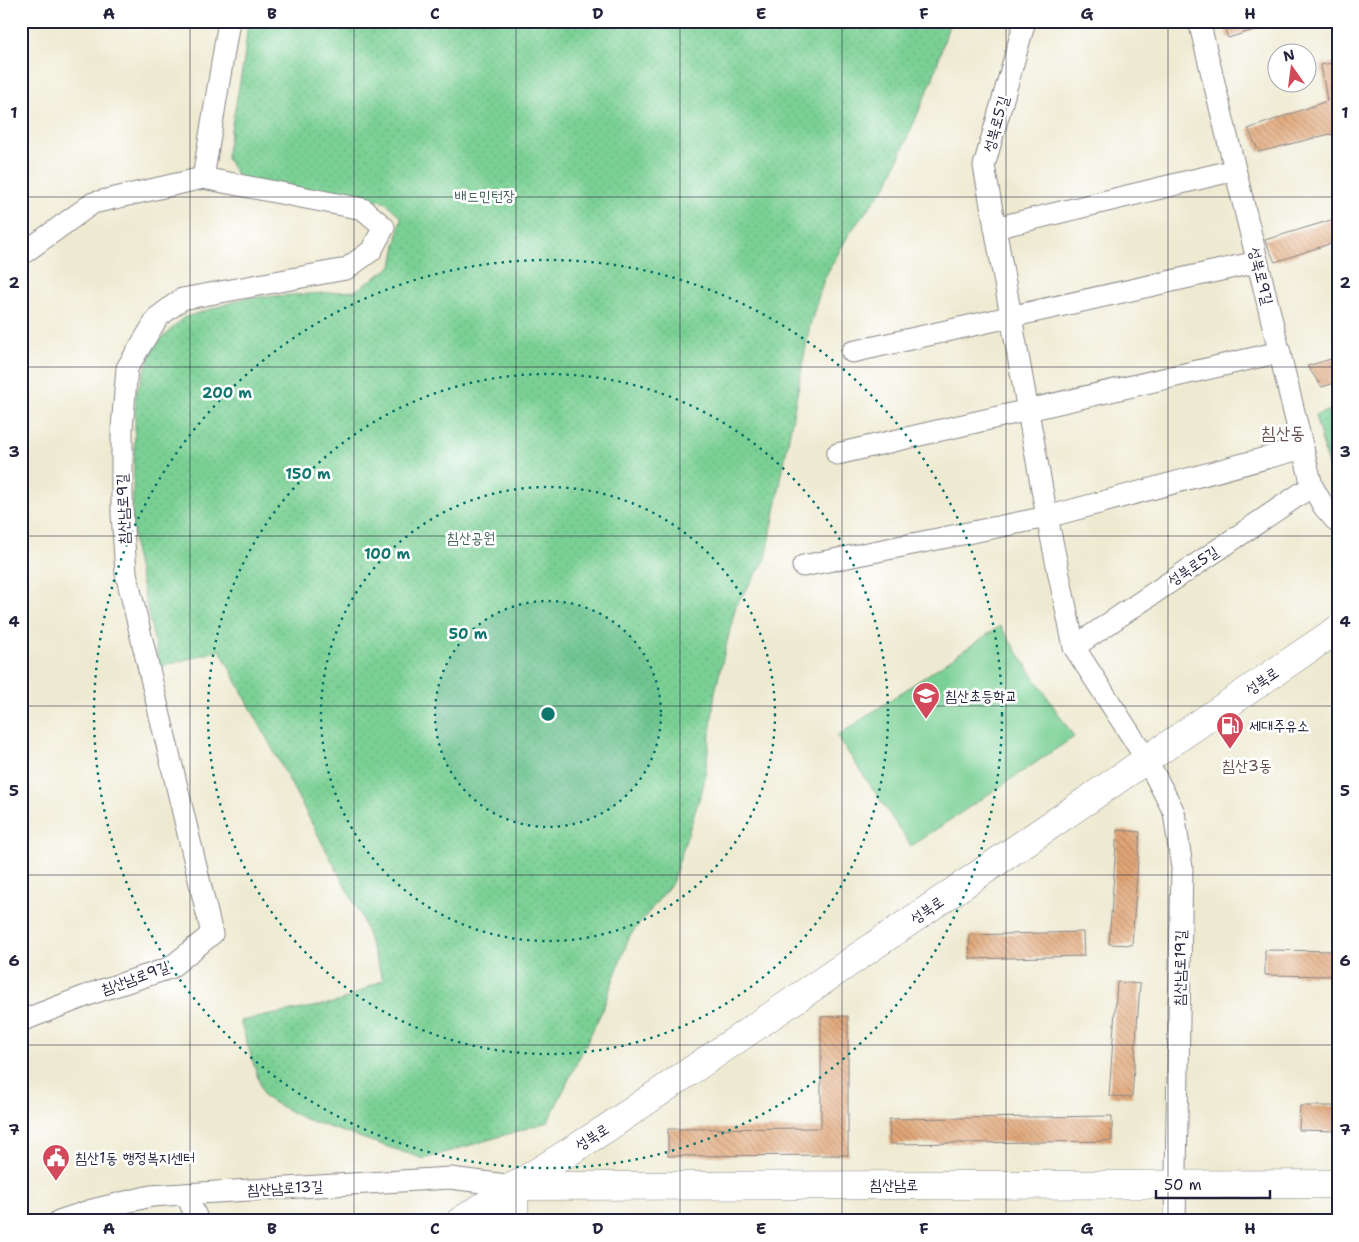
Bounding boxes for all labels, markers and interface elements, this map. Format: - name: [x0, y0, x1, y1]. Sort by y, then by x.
- text: A: [103, 3, 115, 24]
- text: B: [267, 3, 277, 24]
- text: C: [430, 3, 440, 24]
- text: D: [592, 3, 604, 24]
- text: E: [756, 3, 766, 24]
- text: F: [919, 3, 929, 24]
- text: G: [1081, 3, 1094, 24]
- text: H: [1244, 3, 1256, 24]
- north arrow: [1266, 42, 1316, 92]
- text: N: [1281, 45, 1296, 65]
- street label: 성북로5길: [978, 94, 1014, 154]
- text: 1: [10, 102, 18, 123]
- text: 1: [1341, 102, 1349, 123]
- park label: 배드민턴장: [455, 186, 515, 206]
- street label: 성북로9길: [1244, 245, 1278, 307]
- text: 2: [8, 272, 20, 293]
- text: 2: [1339, 272, 1351, 293]
- text: 200 m: [202, 383, 252, 403]
- district label: 침산동: [1261, 421, 1305, 445]
- text: 3: [8, 441, 20, 462]
- text: 3: [1339, 441, 1351, 462]
- text: 150 m: [285, 464, 331, 484]
- street label: 침산남로9길: [112, 473, 134, 545]
- park label: 침산공원: [447, 528, 495, 548]
- street label: 성북로5길: [1164, 542, 1222, 590]
- text: 100 m: [364, 544, 410, 564]
- text: 4: [8, 611, 20, 632]
- text: 4: [1339, 611, 1351, 632]
- text: 50 m: [449, 624, 488, 644]
- street label: 성북로: [1241, 663, 1283, 699]
- school or university icon: 침산초등학교: [911, 681, 941, 720]
- place label: 침산초등학교: [945, 686, 1017, 706]
- centre of rings: [539, 705, 557, 723]
- fuel station icon: 세대주유소: [1215, 711, 1245, 750]
- place label: 세대주유소: [1249, 716, 1309, 736]
- district label: 침산3동: [1222, 755, 1272, 776]
- text: 5: [9, 780, 19, 801]
- text: 5: [1340, 780, 1350, 801]
- street label: 성북로: [906, 892, 948, 928]
- street label: 침산남로19길: [1169, 930, 1191, 1006]
- text: 6: [8, 950, 20, 971]
- text: 6: [1339, 950, 1351, 971]
- street label: 침산남로9길: [98, 956, 172, 1000]
- text: 7: [8, 1119, 20, 1140]
- street label: 성북로: [571, 1119, 613, 1155]
- text: 7: [1339, 1119, 1351, 1140]
- public building icon: 침산1동 행정복지센터: [41, 1143, 71, 1182]
- place label: 침산1동 행정복지센터: [75, 1148, 195, 1168]
- scale bar: [1156, 1167, 1270, 1199]
- street label: 침산남로: [870, 1175, 918, 1195]
- text: 50 m: [1164, 1175, 1202, 1195]
- street label: 침산남로13길: [246, 1176, 324, 1200]
- text: A: [103, 1218, 115, 1239]
- text: B: [267, 1218, 277, 1239]
- text: C: [430, 1218, 440, 1239]
- text: D: [592, 1218, 604, 1239]
- text: E: [756, 1218, 766, 1239]
- text: F: [919, 1218, 929, 1239]
- text: G: [1081, 1218, 1094, 1239]
- text: H: [1244, 1218, 1256, 1239]

